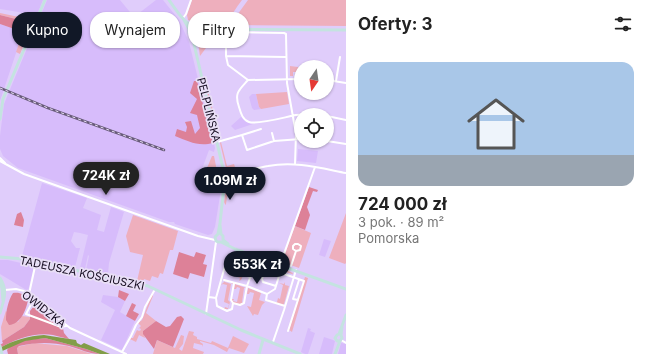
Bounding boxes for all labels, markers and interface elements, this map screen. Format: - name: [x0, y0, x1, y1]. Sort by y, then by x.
- chip: Kupno: [12, 12, 82, 48]
- chip: Wynajem: [90, 12, 180, 48]
- chip: Filtry: [188, 12, 249, 48]
- icon: filters: [612, 13, 634, 35]
- text: Oferty: 3: [358, 14, 432, 34]
- north arrow: [294, 60, 334, 100]
- map controls: [294, 60, 334, 148]
- street label: PELPLIŃSKA: [194, 76, 224, 144]
- icon: home: [460, 88, 532, 160]
- button: locate: [294, 108, 334, 148]
- pin: 724K zł: [69, 162, 143, 196]
- text: 724K zł: [82, 167, 130, 183]
- pin: 1.09M zł: [189, 167, 271, 201]
- text: 1.09M zł: [204, 172, 256, 188]
- text: 724 000 zł: [358, 194, 447, 214]
- text: 3 pok. · 89 m²: [358, 214, 444, 230]
- text: Pomorska: [358, 230, 419, 246]
- pin: 553K zł: [220, 251, 294, 285]
- street label: TADEUSZA KOŚCIUSZKI: [18, 253, 146, 293]
- text: 553K zł: [233, 256, 281, 272]
- street label: OWIDZKA: [19, 287, 69, 331]

